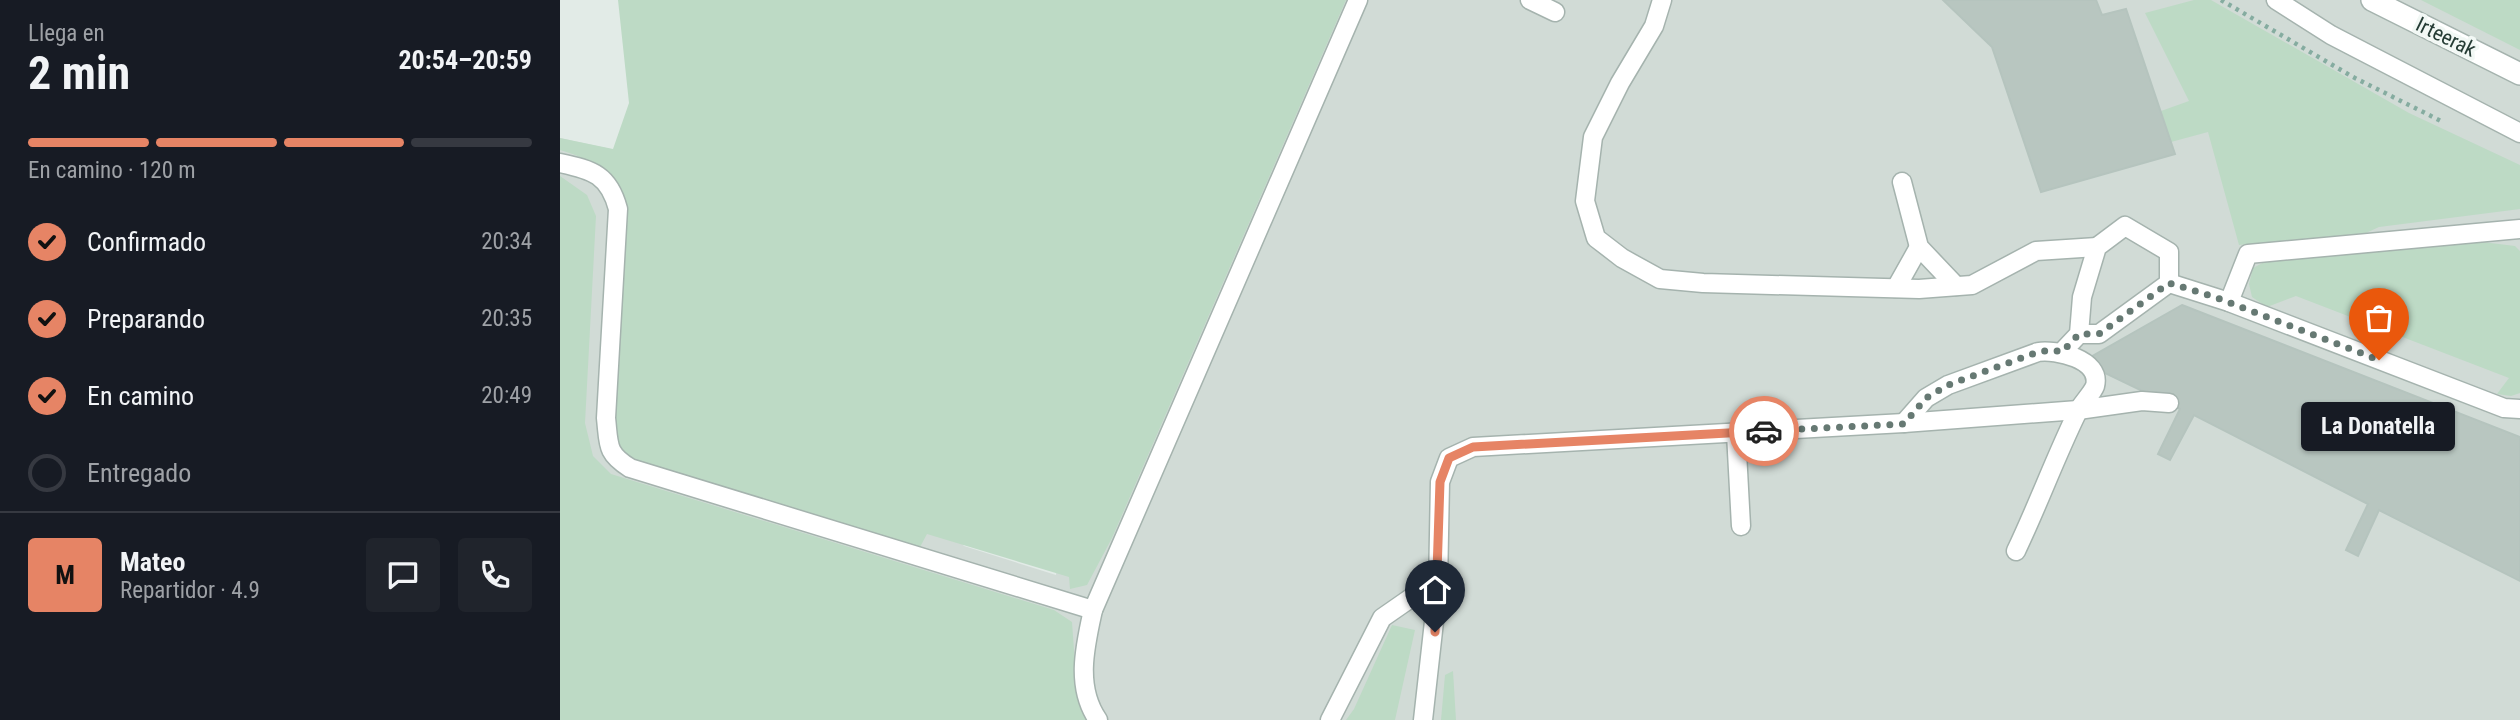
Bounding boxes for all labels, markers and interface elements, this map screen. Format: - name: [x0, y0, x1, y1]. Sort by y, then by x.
- street label: Irteerak: [2412, 12, 2480, 62]
- text: Llega en: [28, 20, 105, 47]
- text: 20:54–20:59: [398, 45, 532, 75]
- text: 2 min: [28, 46, 130, 100]
- text: En camino · 120 m: [28, 157, 196, 184]
- icon: check: [28, 223, 66, 261]
- text: Confirmado: [87, 227, 206, 257]
- text: 20:34: [481, 228, 532, 255]
- pin: [2349, 288, 2409, 360]
- icon: bag: [2360, 299, 2398, 337]
- icon: check: [28, 300, 66, 338]
- text: Preparando: [87, 304, 205, 334]
- text: 20:35: [481, 305, 532, 332]
- icon: check: [28, 377, 66, 415]
- text: En camino: [87, 381, 194, 411]
- text: 20:49: [481, 382, 532, 409]
- courier: [1729, 396, 1799, 466]
- callout: La Donatella: [2302, 402, 2456, 451]
- icon: car: [1745, 412, 1783, 450]
- text: La Donatella: [2321, 413, 2435, 440]
- text: Entregado: [87, 458, 191, 488]
- button: chat: [366, 538, 440, 612]
- button: phone: [458, 538, 532, 612]
- text: Mateo: [120, 547, 185, 577]
- text: M: [55, 560, 75, 590]
- pin: [1405, 560, 1465, 632]
- icon: home: [1416, 571, 1454, 609]
- text: Repartidor · 4.9: [120, 577, 260, 604]

